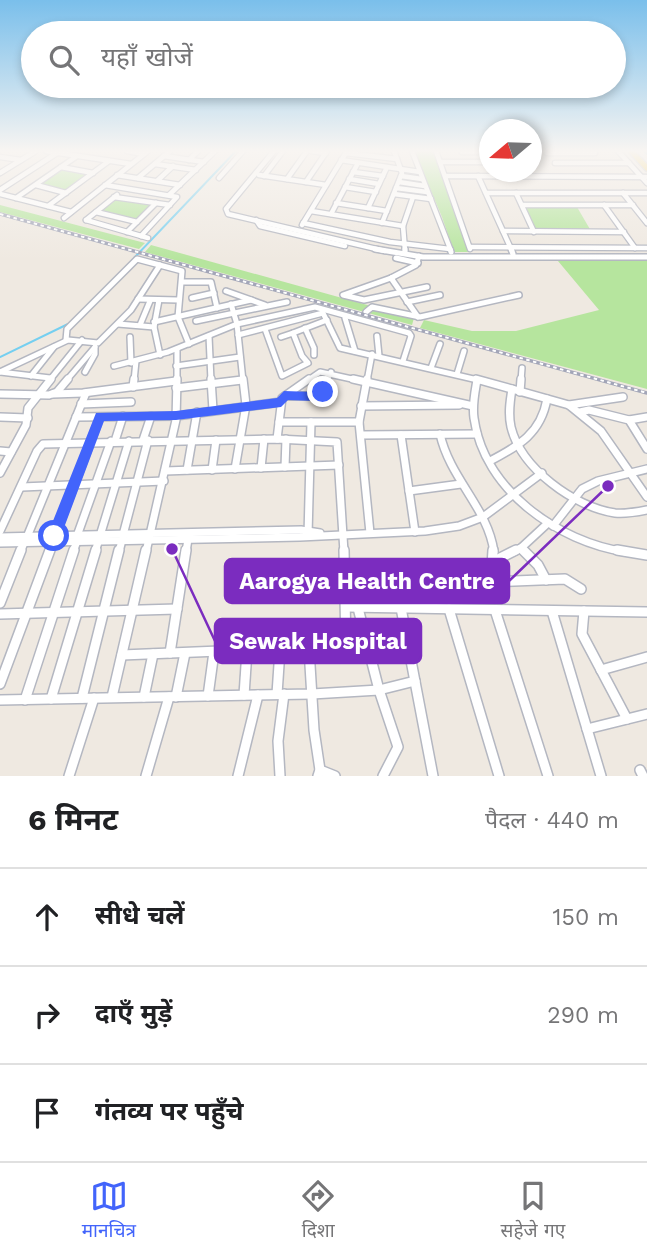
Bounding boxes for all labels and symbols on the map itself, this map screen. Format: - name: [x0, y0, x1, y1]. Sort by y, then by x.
- north arrow: [479, 119, 542, 182]
- route end: [307, 376, 338, 407]
- route start: [38, 520, 69, 551]
- callout: Aarogya Health Centre: [225, 559, 509, 603]
- text: Aarogya Health Centre: [239, 568, 495, 595]
- callout: Sewak Hospital: [215, 619, 421, 663]
- text: Sewak Hospital: [229, 628, 407, 655]

